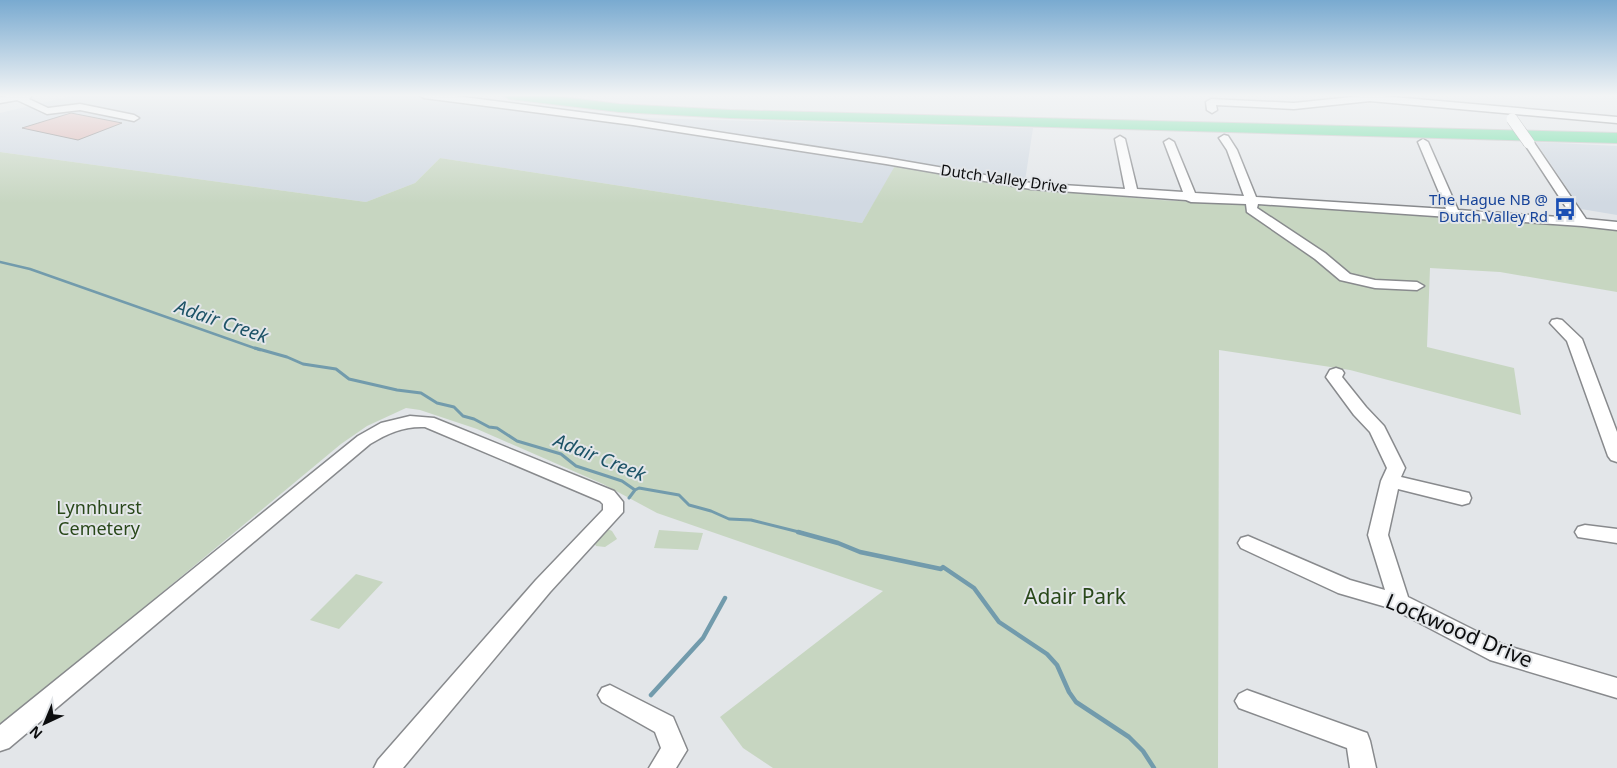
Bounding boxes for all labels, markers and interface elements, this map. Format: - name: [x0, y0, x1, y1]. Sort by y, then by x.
- street label: Dutch Valley Drive: [940, 159, 1069, 197]
- place label: The Hague NB @ Dutch Valley Rd: [1429, 189, 1548, 226]
- bus stop icon: The Hague NB @ Dutch Valley Rd: [1552, 196, 1578, 222]
- water label: Adair Creek: [170, 292, 272, 349]
- water label: Adair Creek: [549, 426, 650, 487]
- park label: Lynnhurst Cemetery: [56, 495, 142, 540]
- park label: Adair Park: [1024, 582, 1127, 610]
- street label: Lockwood Drive: [1382, 586, 1537, 674]
- north arrow: [20, 698, 70, 748]
- text: N: [25, 722, 46, 744]

